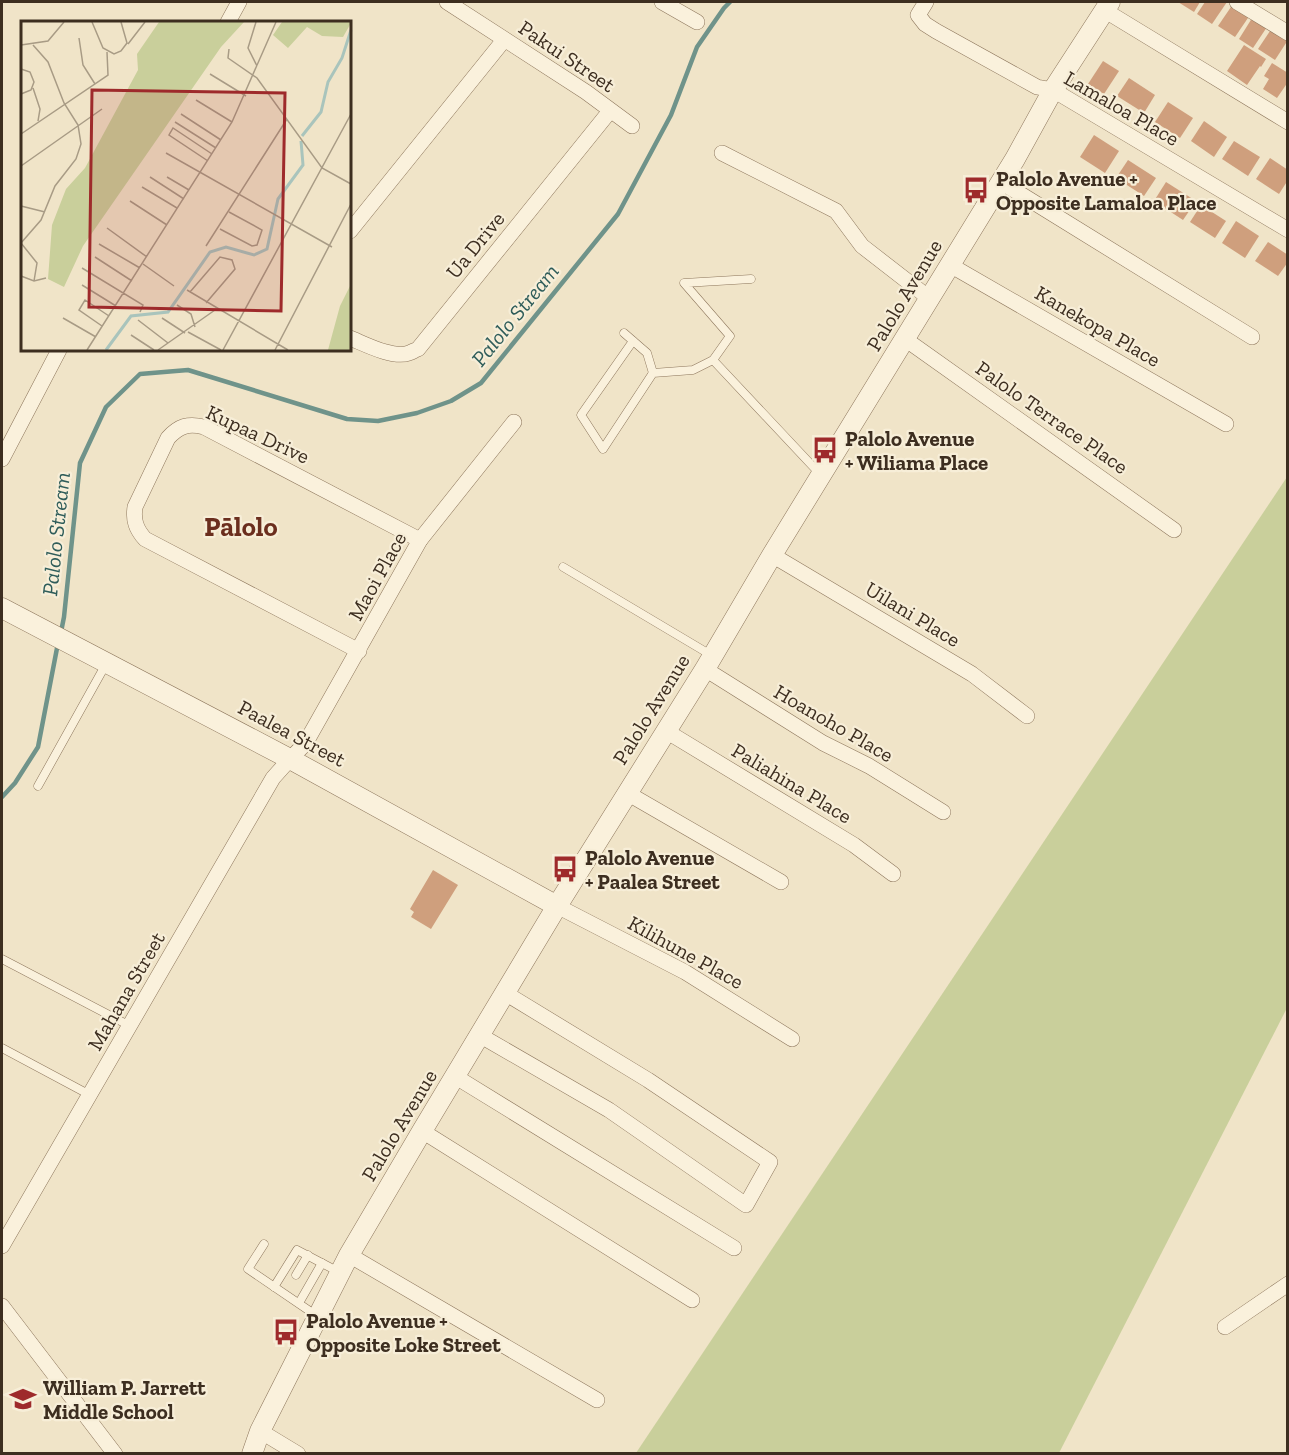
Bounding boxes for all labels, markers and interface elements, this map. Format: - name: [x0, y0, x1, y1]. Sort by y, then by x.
- street label: Pakui Street: [514, 15, 620, 97]
- inset map: [21, 21, 351, 351]
- street label: Lamaloa Place: [1060, 65, 1184, 151]
- place label: Palolo Avenue + Opposite Lamaloa Place: [996, 166, 1216, 215]
- bus stop icon: Palolo Avenue + Opposite Lamaloa Place: [961, 175, 991, 205]
- street label: Ua Drive: [440, 206, 510, 283]
- street label: Palolo Avenue: [861, 235, 947, 355]
- water label: Palolo Stream: [465, 258, 565, 372]
- street label: Kanekopa Place: [1031, 280, 1165, 372]
- street label: Palolo Terrace Place: [971, 355, 1133, 479]
- street label: Kupaa Drive: [202, 399, 314, 469]
- place label: Palolo Avenue + Wiliama Place: [845, 426, 988, 475]
- bus stop icon: Palolo Avenue + Wiliama Place: [810, 435, 840, 465]
- water label: Palolo Stream: [36, 471, 76, 597]
- district label: Pālolo: [204, 511, 278, 543]
- street label: Maoi Place: [342, 527, 412, 625]
- street label: Uilani Place: [861, 576, 965, 652]
- street label: Palolo Avenue: [607, 649, 695, 769]
- street label: Hoanoho Place: [770, 679, 898, 767]
- street label: Paalea Street: [234, 694, 350, 772]
- street label: Paliahina Place: [727, 737, 857, 829]
- place label: Palolo Avenue + Paalea Street: [585, 845, 720, 894]
- bus stop icon: Palolo Avenue + Paalea Street: [550, 854, 580, 884]
- street label: Kilihune Place: [624, 910, 748, 994]
- street label: Mahana Street: [82, 927, 170, 1055]
- street label: Palolo Avenue: [356, 1065, 442, 1185]
- place label: Palolo Avenue + Opposite Loke Street: [306, 1308, 501, 1357]
- bus stop icon: Palolo Avenue + Opposite Loke Street: [271, 1317, 301, 1347]
- place label: William P. Jarrett Middle School: [43, 1375, 206, 1424]
- school or university icon: William P. Jarrett Middle School: [8, 1384, 38, 1414]

